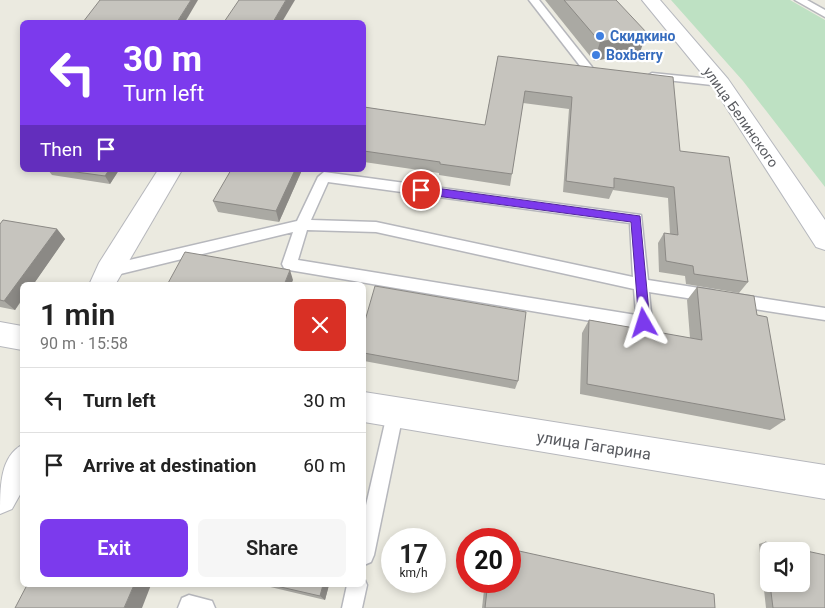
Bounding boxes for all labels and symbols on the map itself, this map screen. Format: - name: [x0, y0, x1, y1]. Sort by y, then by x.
- place label: Скидкино: [610, 28, 675, 44]
- marker: Скидкино: [594, 30, 606, 42]
- place label: Boxberry: [606, 47, 664, 63]
- marker: Boxberry: [590, 49, 602, 61]
- street label: улица Белинского: [700, 64, 782, 170]
- pin: [400, 169, 442, 211]
- position arrow: [617, 296, 669, 348]
- street label: улица Гагарина: [535, 427, 652, 464]
- speed limit sign: 20: [456, 528, 521, 593]

